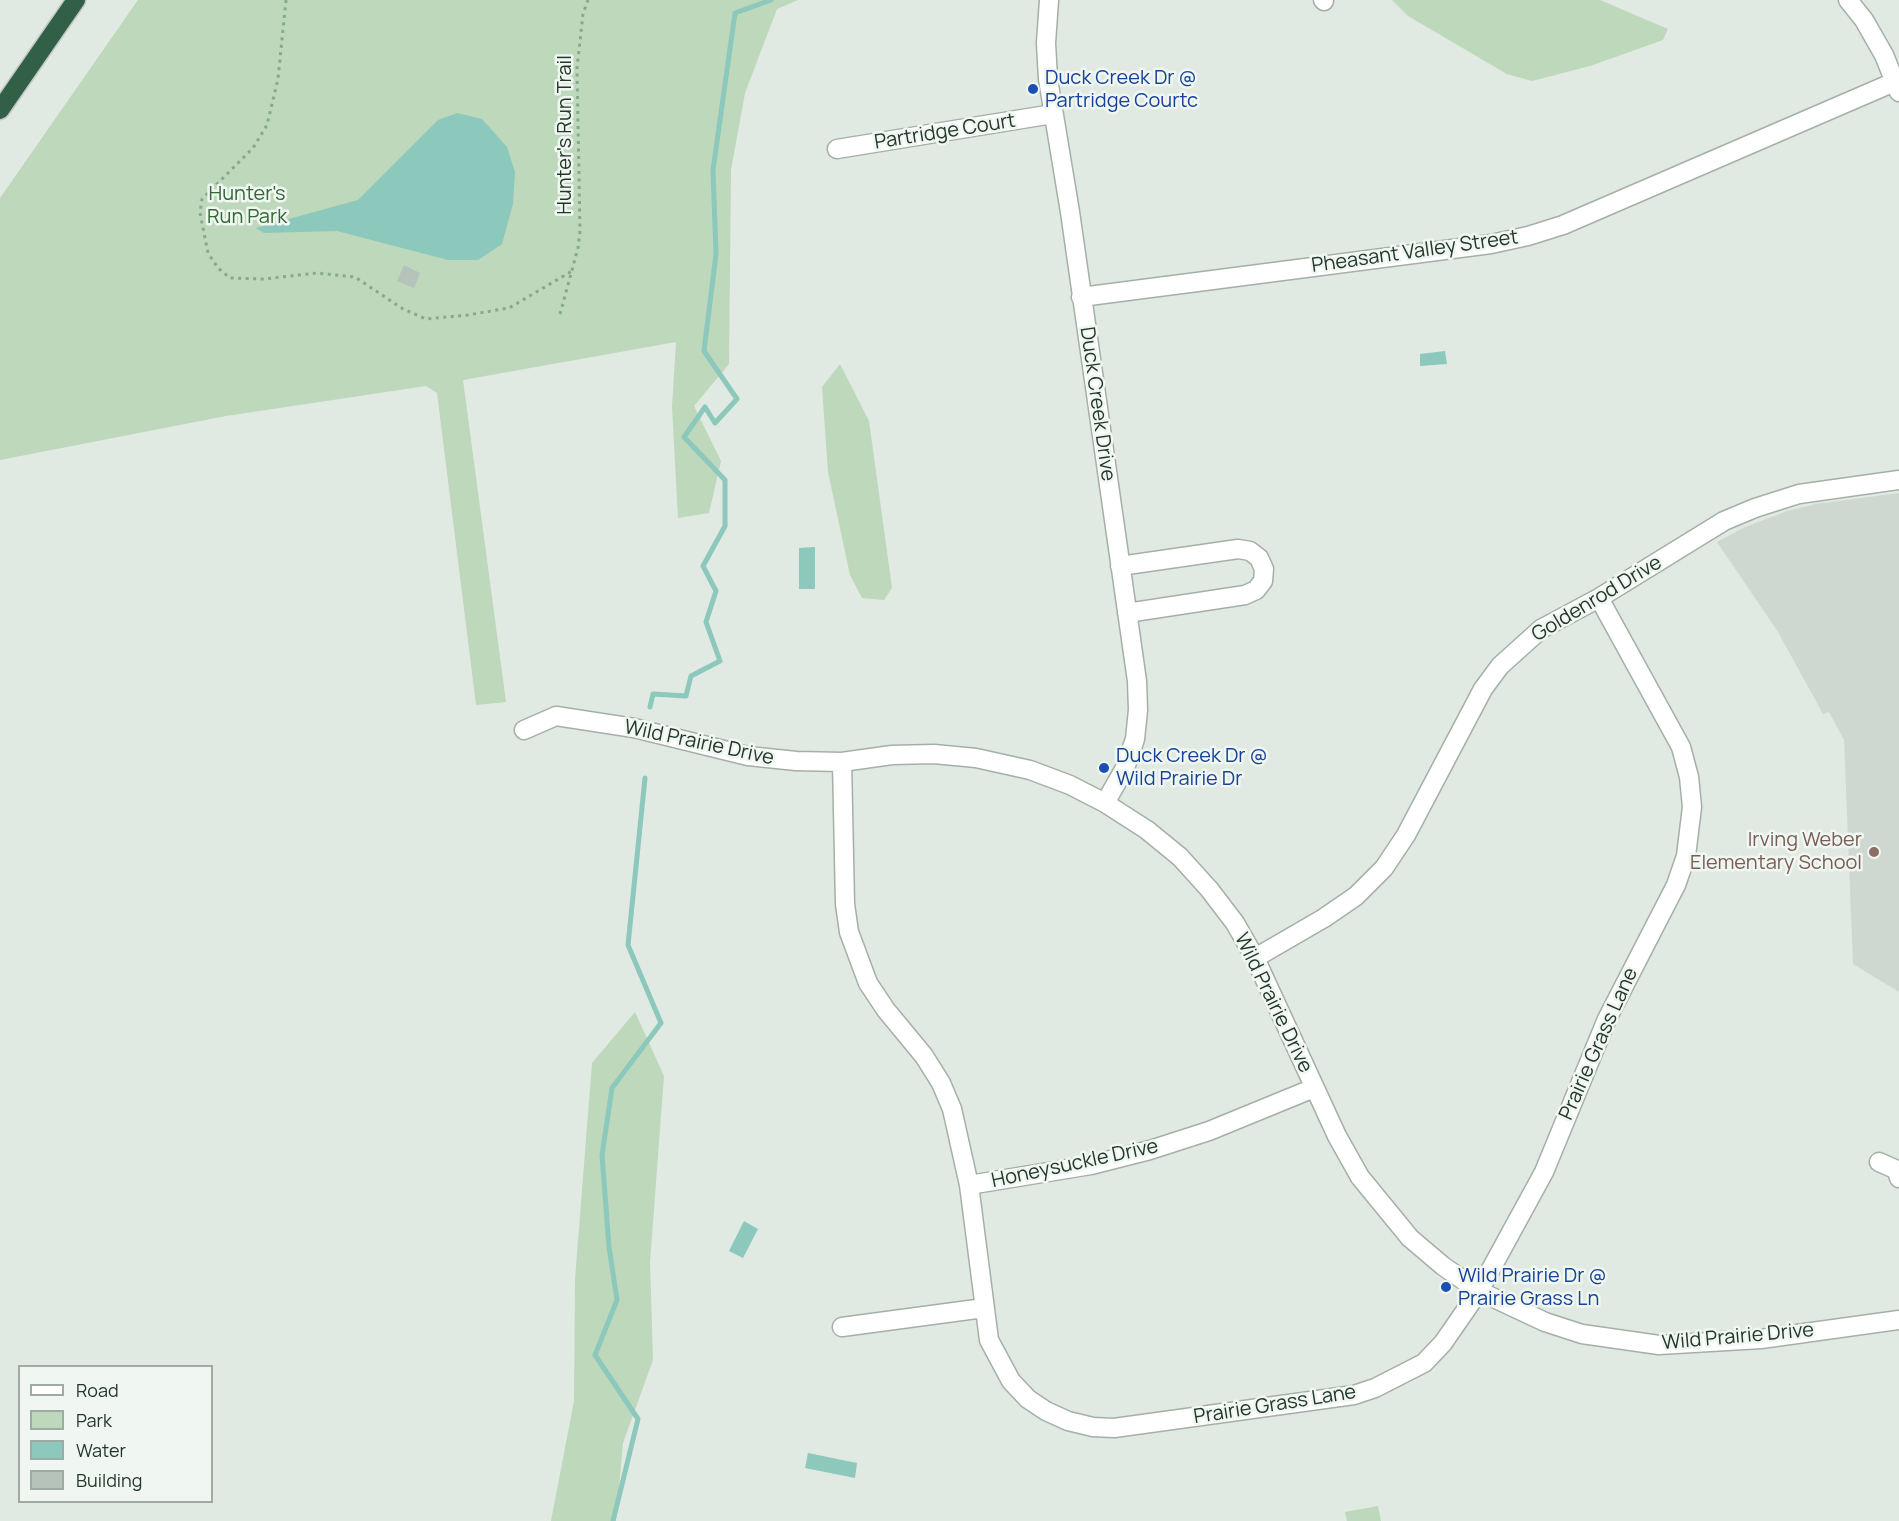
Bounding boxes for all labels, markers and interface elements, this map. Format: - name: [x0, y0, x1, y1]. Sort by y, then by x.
- street label: Hunter's Run Trail: [553, 55, 577, 215]
- place label: Duck Creek Dr @ Partridge Courtc: [1045, 66, 1198, 113]
- marker: Duck Creek Dr @ Partridge Courtc: [1026, 82, 1040, 96]
- street label: Partridge Court: [873, 109, 1017, 155]
- park label: Hunter's Run Park: [207, 182, 287, 229]
- street label: Pheasant Valley Street: [1310, 226, 1520, 278]
- street label: Duck Creek Drive: [1074, 325, 1120, 483]
- street label: Goldenrod Drive: [1528, 551, 1666, 647]
- street label: Wild Prairie Drive: [622, 715, 776, 771]
- place label: Duck Creek Dr @ Wild Prairie Dr: [1116, 744, 1268, 791]
- marker: Duck Creek Dr @ Wild Prairie Dr: [1097, 761, 1111, 775]
- place label: Irving Weber Elementary School: [1690, 828, 1862, 875]
- marker: Irving Weber Elementary School: [1867, 845, 1881, 859]
- street label: Wild Prairie Drive: [1229, 929, 1317, 1077]
- street label: Prairie Grass Lane: [1555, 964, 1643, 1124]
- street label: Honeysuckle Drive: [989, 1135, 1161, 1193]
- place label: Wild Prairie Dr @ Prairie Grass Ln: [1458, 1264, 1606, 1311]
- marker: Wild Prairie Dr @ Prairie Grass Ln: [1439, 1280, 1453, 1294]
- street label: Wild Prairie Drive: [1661, 1318, 1815, 1356]
- legend: [18, 1365, 213, 1503]
- text: Road: [76, 1378, 119, 1402]
- street label: Prairie Grass Lane: [1192, 1380, 1358, 1430]
- text: Park: [76, 1408, 112, 1432]
- text: Water: [76, 1438, 126, 1462]
- text: Building: [76, 1468, 142, 1492]

